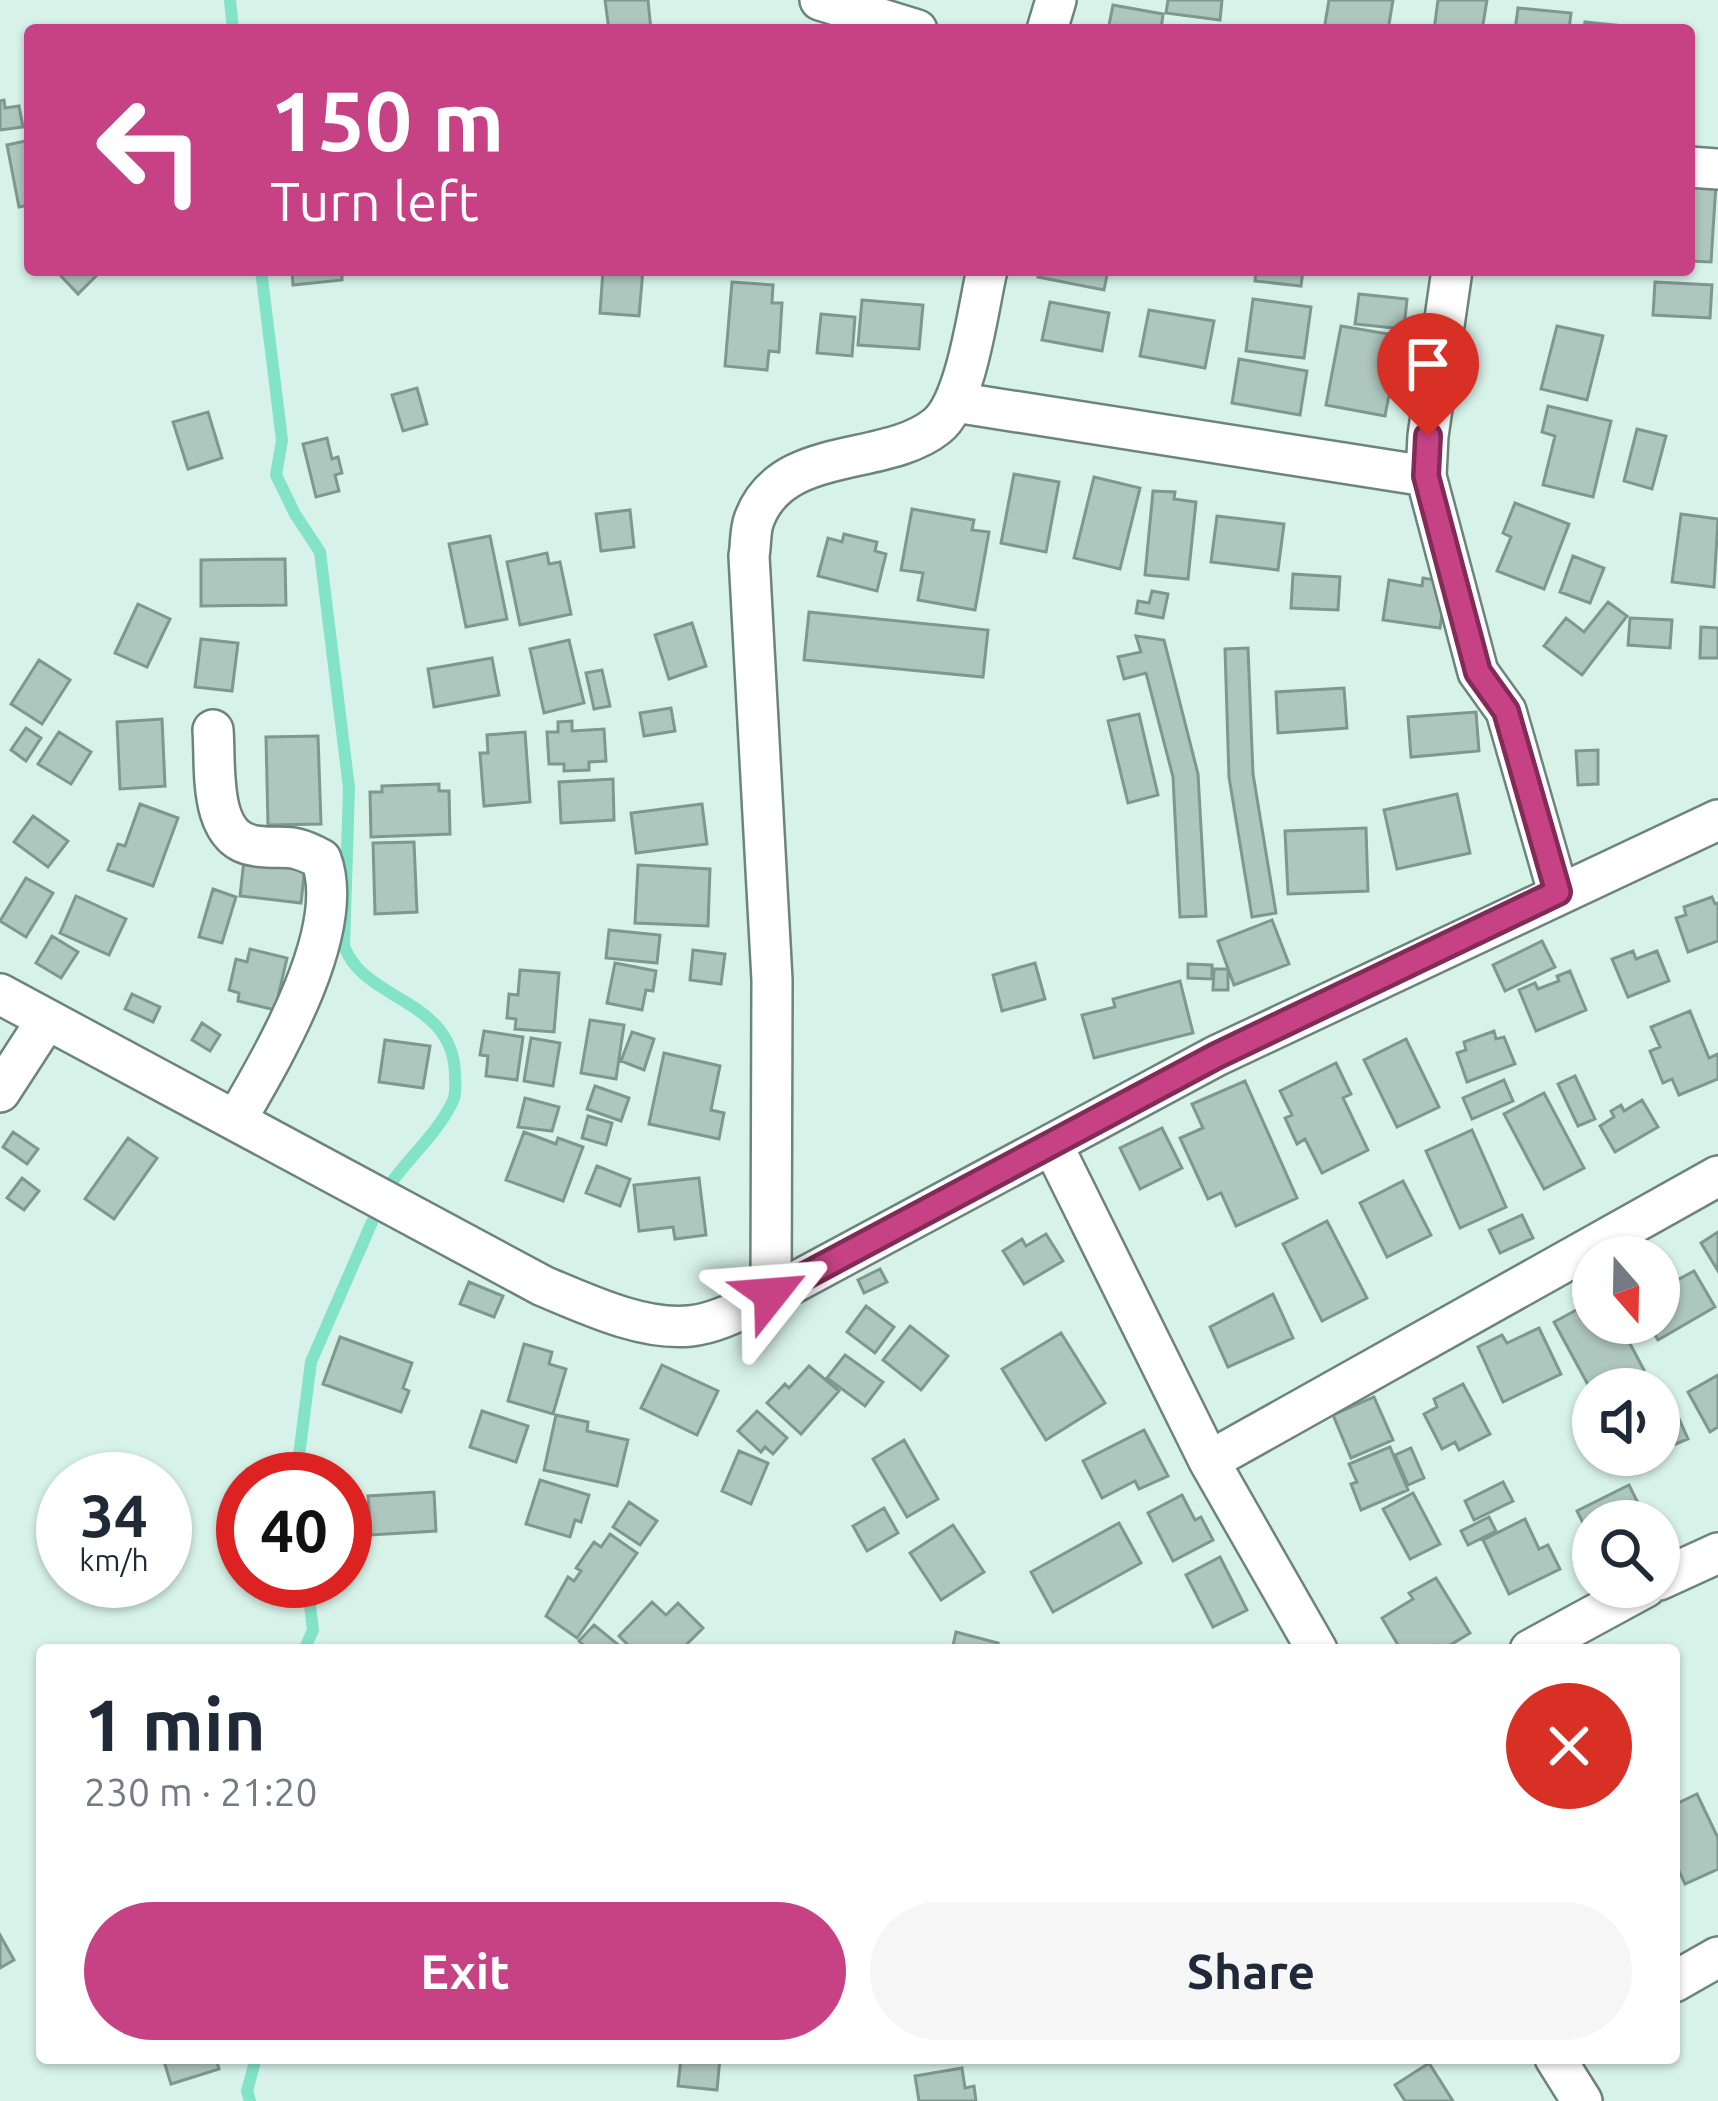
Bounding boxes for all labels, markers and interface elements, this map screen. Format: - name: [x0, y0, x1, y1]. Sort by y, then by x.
- icon: left: [72, 72, 228, 228]
- text: 150 m: [270, 73, 504, 167]
- text: Turn left: [270, 171, 479, 231]
- pin: [1377, 313, 1479, 436]
- icon: arrive: [1395, 331, 1461, 397]
- position arrow: [708, 1231, 834, 1357]
- north arrow: [1572, 1236, 1680, 1344]
- map controls: [1572, 1236, 1680, 1608]
- button: sound: [1572, 1368, 1680, 1476]
- speed limit sign: 40: [216, 1452, 372, 1608]
- text: 34: [80, 1481, 148, 1548]
- button: search: [1572, 1500, 1680, 1608]
- text: km/h: [79, 1543, 149, 1577]
- button: close: [1506, 1683, 1632, 1809]
- text: 1 min: [84, 1684, 266, 1765]
- text: 230 m · 21:20: [84, 1770, 318, 1813]
- button: Exit: [84, 1902, 846, 2040]
- button: Share: [870, 1902, 1632, 2040]

